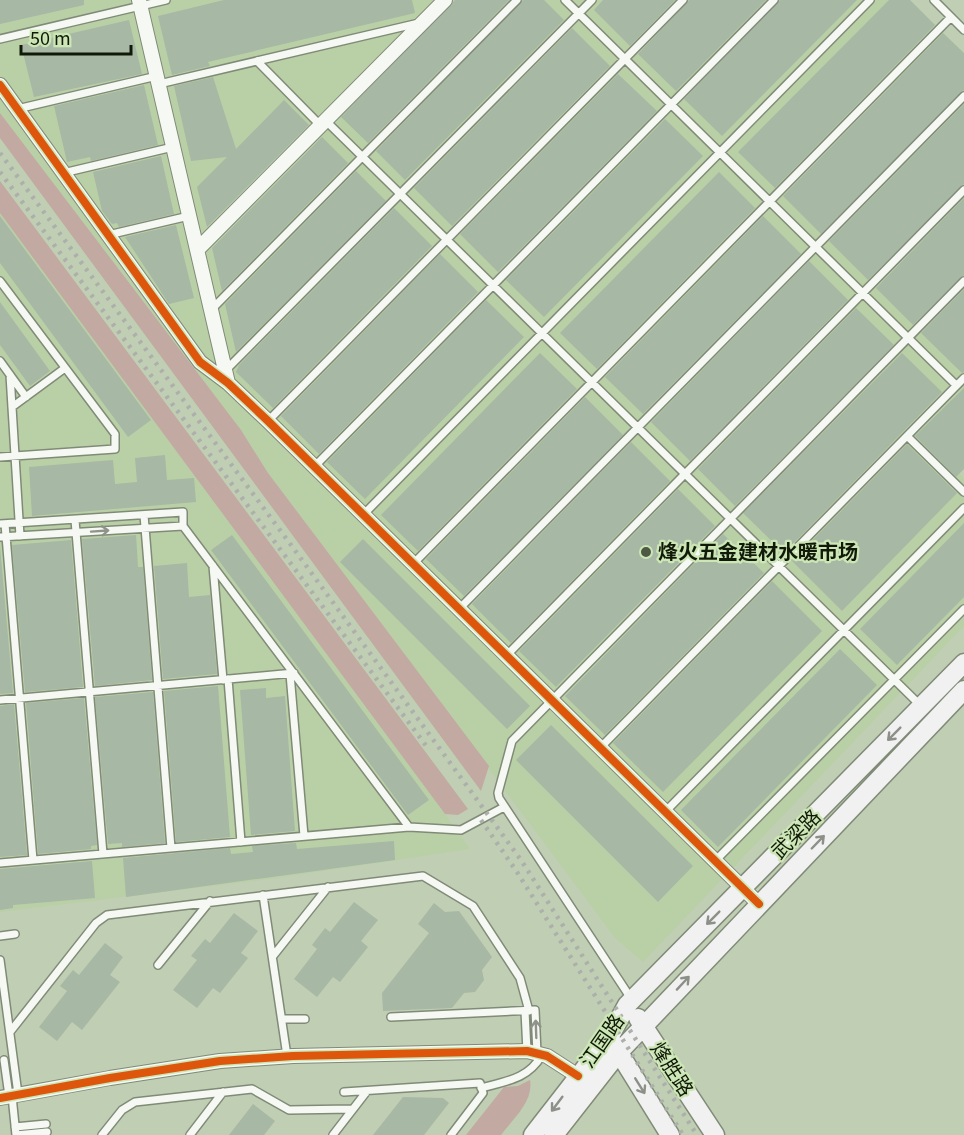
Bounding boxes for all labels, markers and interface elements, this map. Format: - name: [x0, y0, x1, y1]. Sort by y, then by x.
- scale bar: [21, 18, 130, 56]
- text: 50 m: [30, 24, 71, 50]
- one-way arrow: [90, 525, 110, 536]
- place label: 烽火五金建材水暖市场: [658, 536, 858, 565]
- marker: 烽火五金建材水暖市场: [639, 545, 653, 559]
- one-way arrow: [886, 727, 901, 742]
- street label: 武梁路: [763, 801, 826, 864]
- one-way arrow: [811, 835, 825, 850]
- one-way arrow: [705, 911, 720, 926]
- one-way arrow: [676, 975, 690, 990]
- street label: 江国路: [572, 1007, 630, 1073]
- one-way arrow: [530, 1019, 541, 1039]
- street label: 烽胜路: [645, 1035, 702, 1101]
- one-way arrow: [634, 1077, 646, 1094]
- one-way arrow: [551, 1095, 563, 1111]

